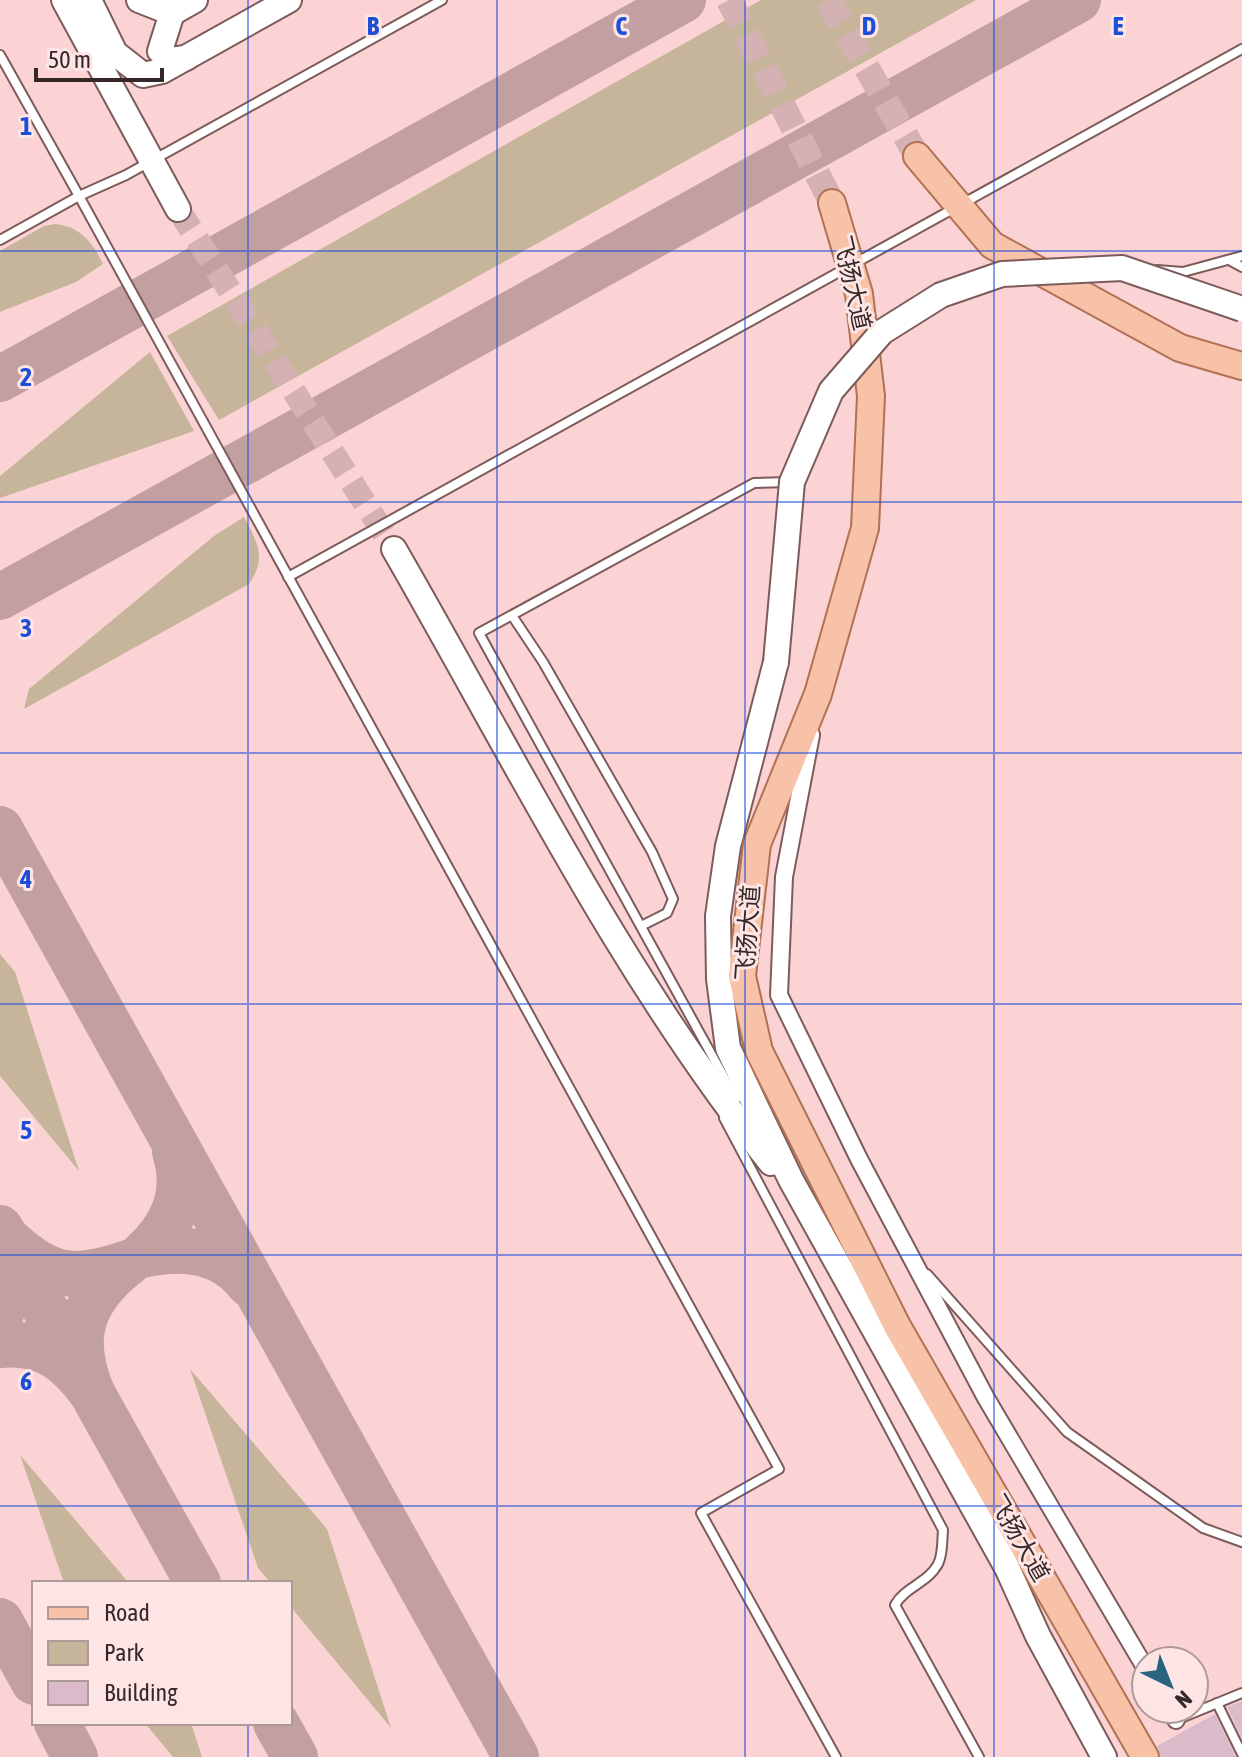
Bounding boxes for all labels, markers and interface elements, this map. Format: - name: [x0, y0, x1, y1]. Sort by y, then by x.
- text: B: [367, 11, 380, 41]
- text: C: [615, 11, 627, 41]
- text: D: [862, 11, 876, 41]
- text: E: [1112, 11, 1124, 41]
- scale bar: [36, 32, 162, 82]
- text: 50 m: [48, 46, 91, 73]
- text: 1: [20, 111, 32, 141]
- street label: 飞扬大道: [829, 233, 876, 333]
- text: 2: [20, 362, 32, 392]
- text: 3: [20, 613, 32, 643]
- text: 4: [19, 864, 32, 894]
- street label: 飞扬大道: [731, 884, 764, 982]
- text: 5: [20, 1115, 32, 1145]
- text: 6: [20, 1366, 32, 1396]
- street label: 飞扬大道: [984, 1489, 1055, 1586]
- legend: [32, 1581, 292, 1725]
- text: Road: [104, 1599, 150, 1626]
- text: Park: [104, 1639, 145, 1666]
- north arrow: [1130, 1645, 1210, 1725]
- text: Building: [104, 1679, 178, 1706]
- text: N: [1170, 1686, 1197, 1714]

